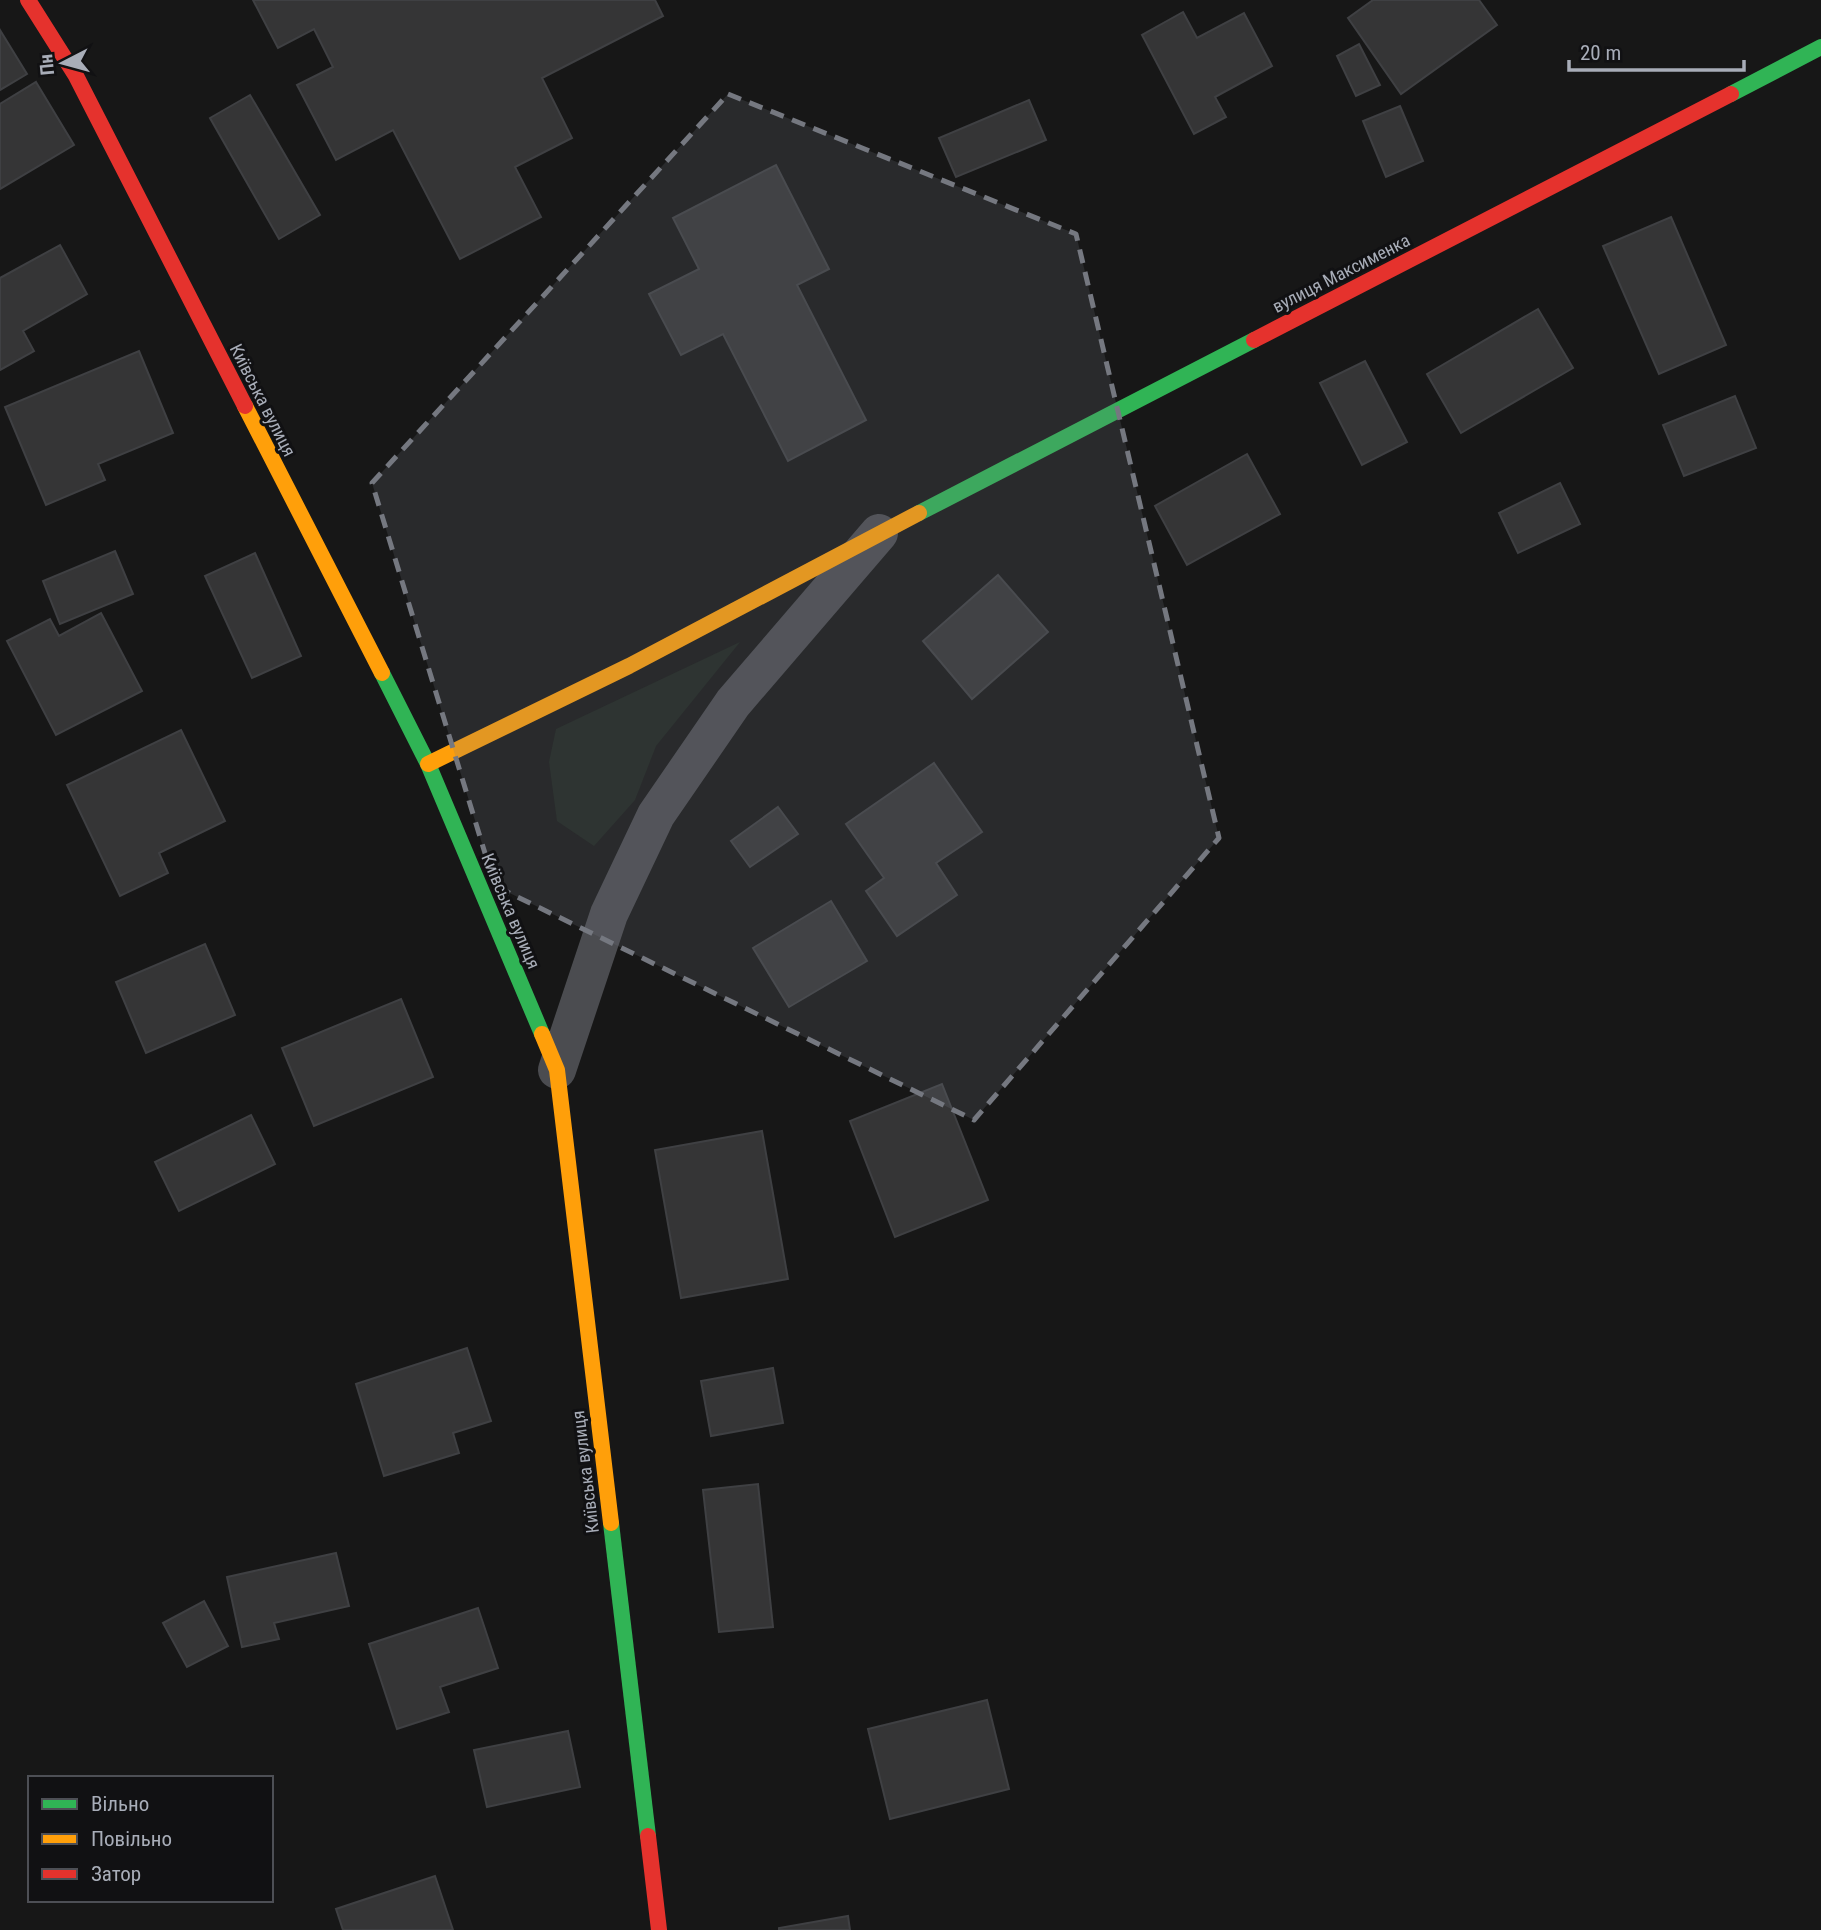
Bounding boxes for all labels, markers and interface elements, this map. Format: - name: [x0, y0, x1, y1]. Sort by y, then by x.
- north arrow: [28, 28, 98, 98]
- scale bar: [1569, 28, 1744, 72]
- text: 20 m: [1580, 41, 1621, 65]
- text: Пн: [34, 53, 59, 76]
- street label: вулиця Максименка: [1269, 229, 1413, 317]
- street label: Київська вулиця: [226, 340, 300, 460]
- street label: Київська вулиця: [477, 850, 545, 972]
- street label: Київська вулиця: [567, 1409, 603, 1535]
- legend: [28, 1776, 273, 1902]
- text: Вільно: [91, 1792, 149, 1816]
- text: Повільно: [91, 1827, 172, 1851]
- text: Затор: [91, 1862, 141, 1886]

